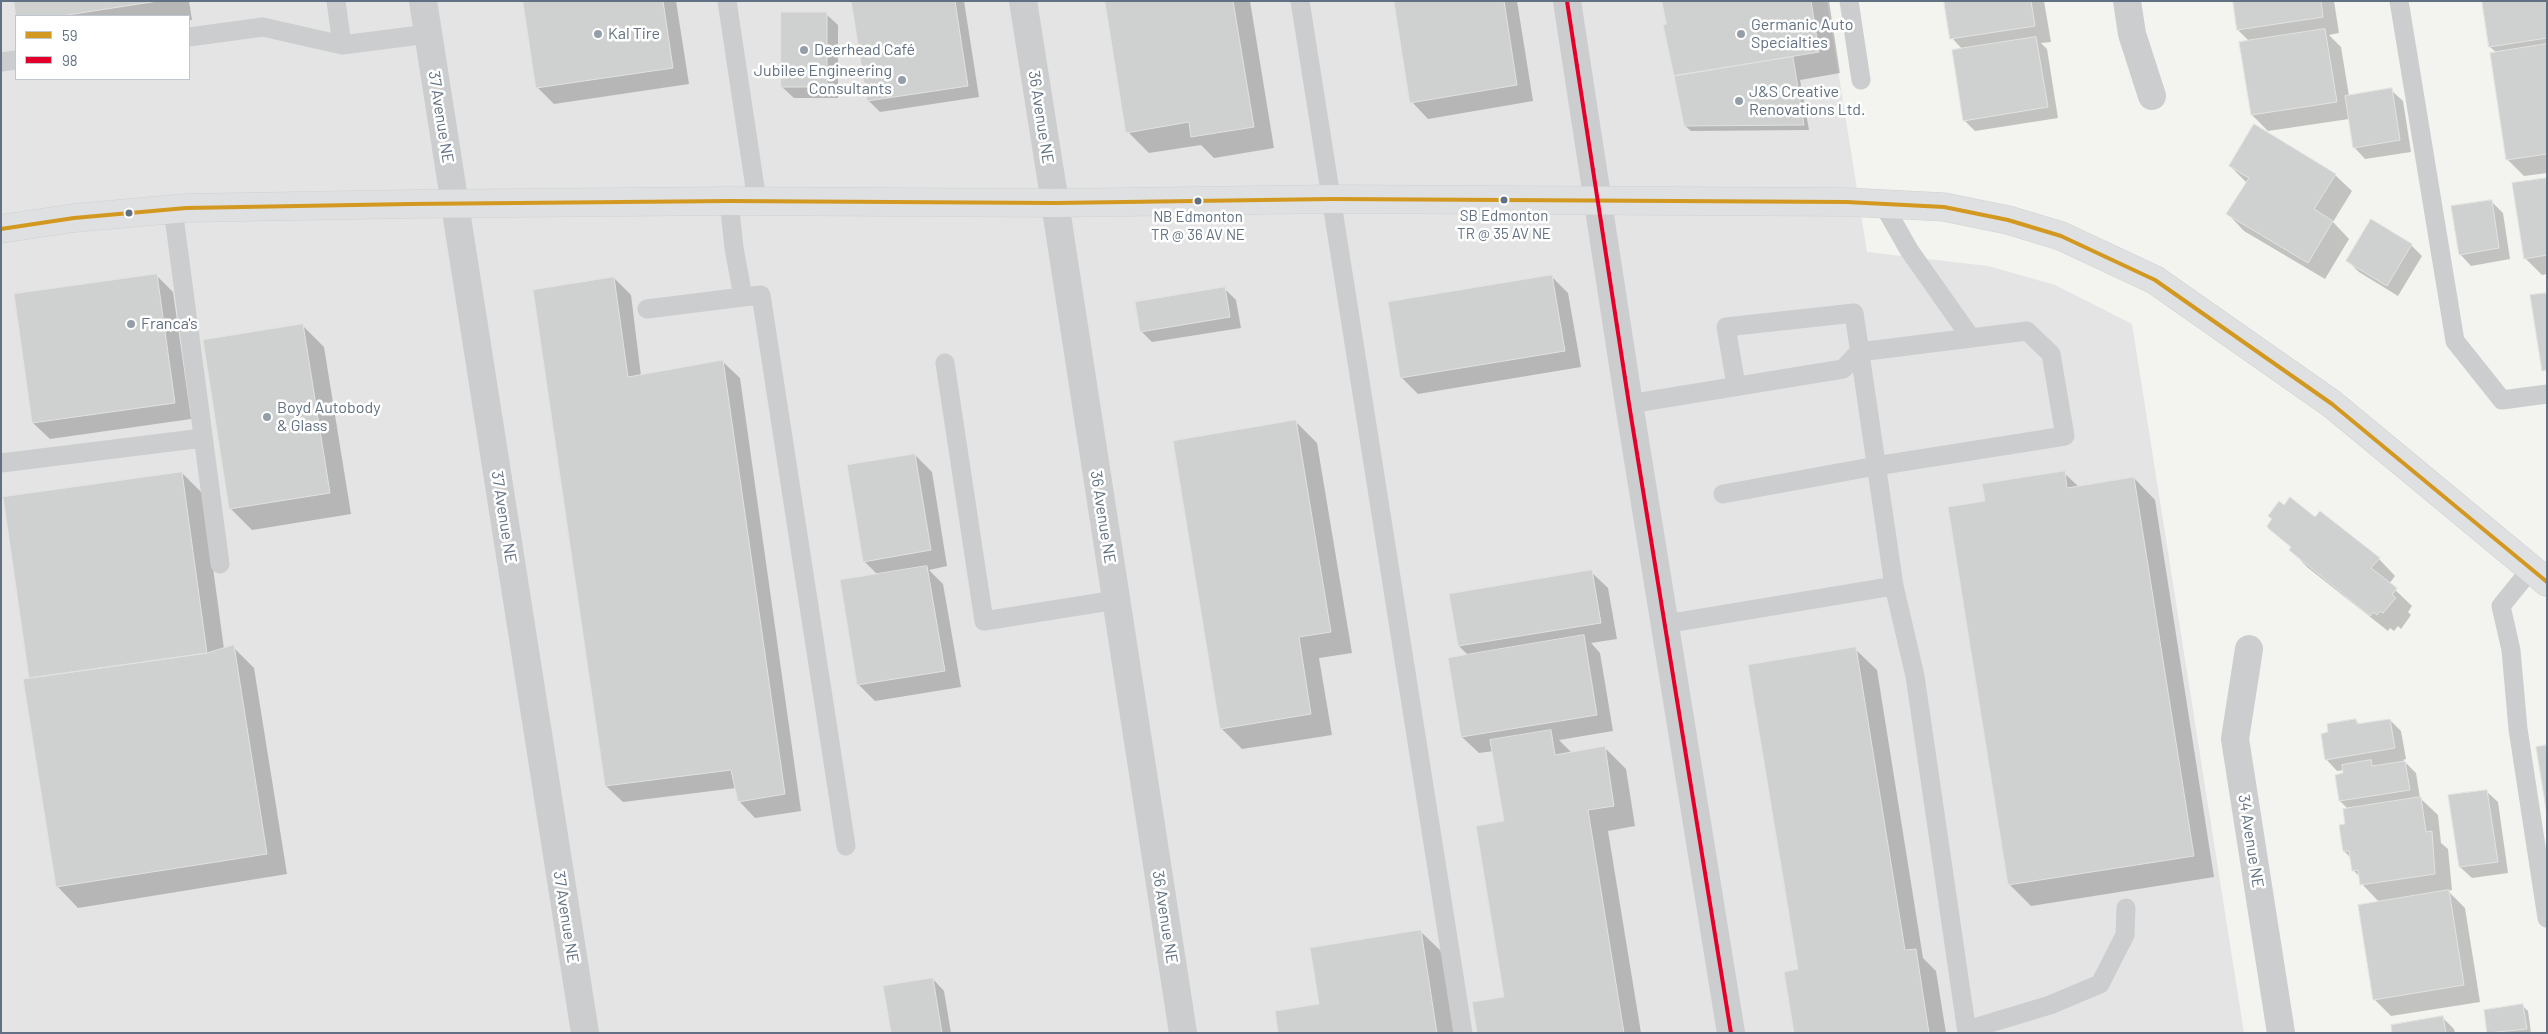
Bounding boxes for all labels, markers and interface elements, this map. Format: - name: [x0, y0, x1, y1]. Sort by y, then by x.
- legend: [15, 15, 190, 80]
- place label: Germanic Auto Specialties: [1751, 15, 1853, 53]
- place label: Kal Tire: [608, 24, 660, 44]
- text: 59: [62, 26, 78, 44]
- marker: Kal Tire: [592, 28, 604, 40]
- marker: Germanic Auto Specialties: [1735, 28, 1747, 40]
- place label: Deerhead Café: [814, 40, 915, 60]
- marker: Deerhead Café: [798, 44, 810, 56]
- text: 98: [62, 51, 78, 69]
- place label: Jubilee Engineering Consultants: [754, 61, 892, 99]
- street label: 37 Avenue NE: [424, 69, 458, 165]
- street label: 36 Avenue NE: [1024, 69, 1058, 165]
- marker: Jubilee Engineering Consultants: [896, 74, 908, 86]
- place label: J&S Creative Renovations Ltd.: [1749, 82, 1866, 120]
- marker: J&S Creative Renovations Ltd.: [1733, 95, 1745, 107]
- marker: SB Edmonton TR @ 35 AV NE: [1499, 195, 1509, 205]
- marker: NB Edmonton TR @ 36 AV NE: [1193, 196, 1203, 206]
- place label: SB Edmonton TR @ 35 AV NE: [1457, 207, 1551, 242]
- unlabelled marker: [124, 208, 134, 218]
- place label: NB Edmonton TR @ 36 AV NE: [1151, 208, 1245, 243]
- place label: Franca's: [141, 314, 198, 334]
- marker: Franca's: [125, 318, 137, 330]
- place label: Boyd Autobody & Glass: [277, 398, 381, 436]
- marker: Boyd Autobody & Glass: [261, 411, 273, 423]
- street label: 37 Avenue NE: [487, 469, 521, 565]
- street label: 36 Avenue NE: [1086, 469, 1120, 565]
- street label: 34 Avenue NE: [2234, 793, 2268, 889]
- street label: 37 Avenue NE: [549, 869, 583, 965]
- street label: 36 Avenue NE: [1148, 869, 1182, 965]

